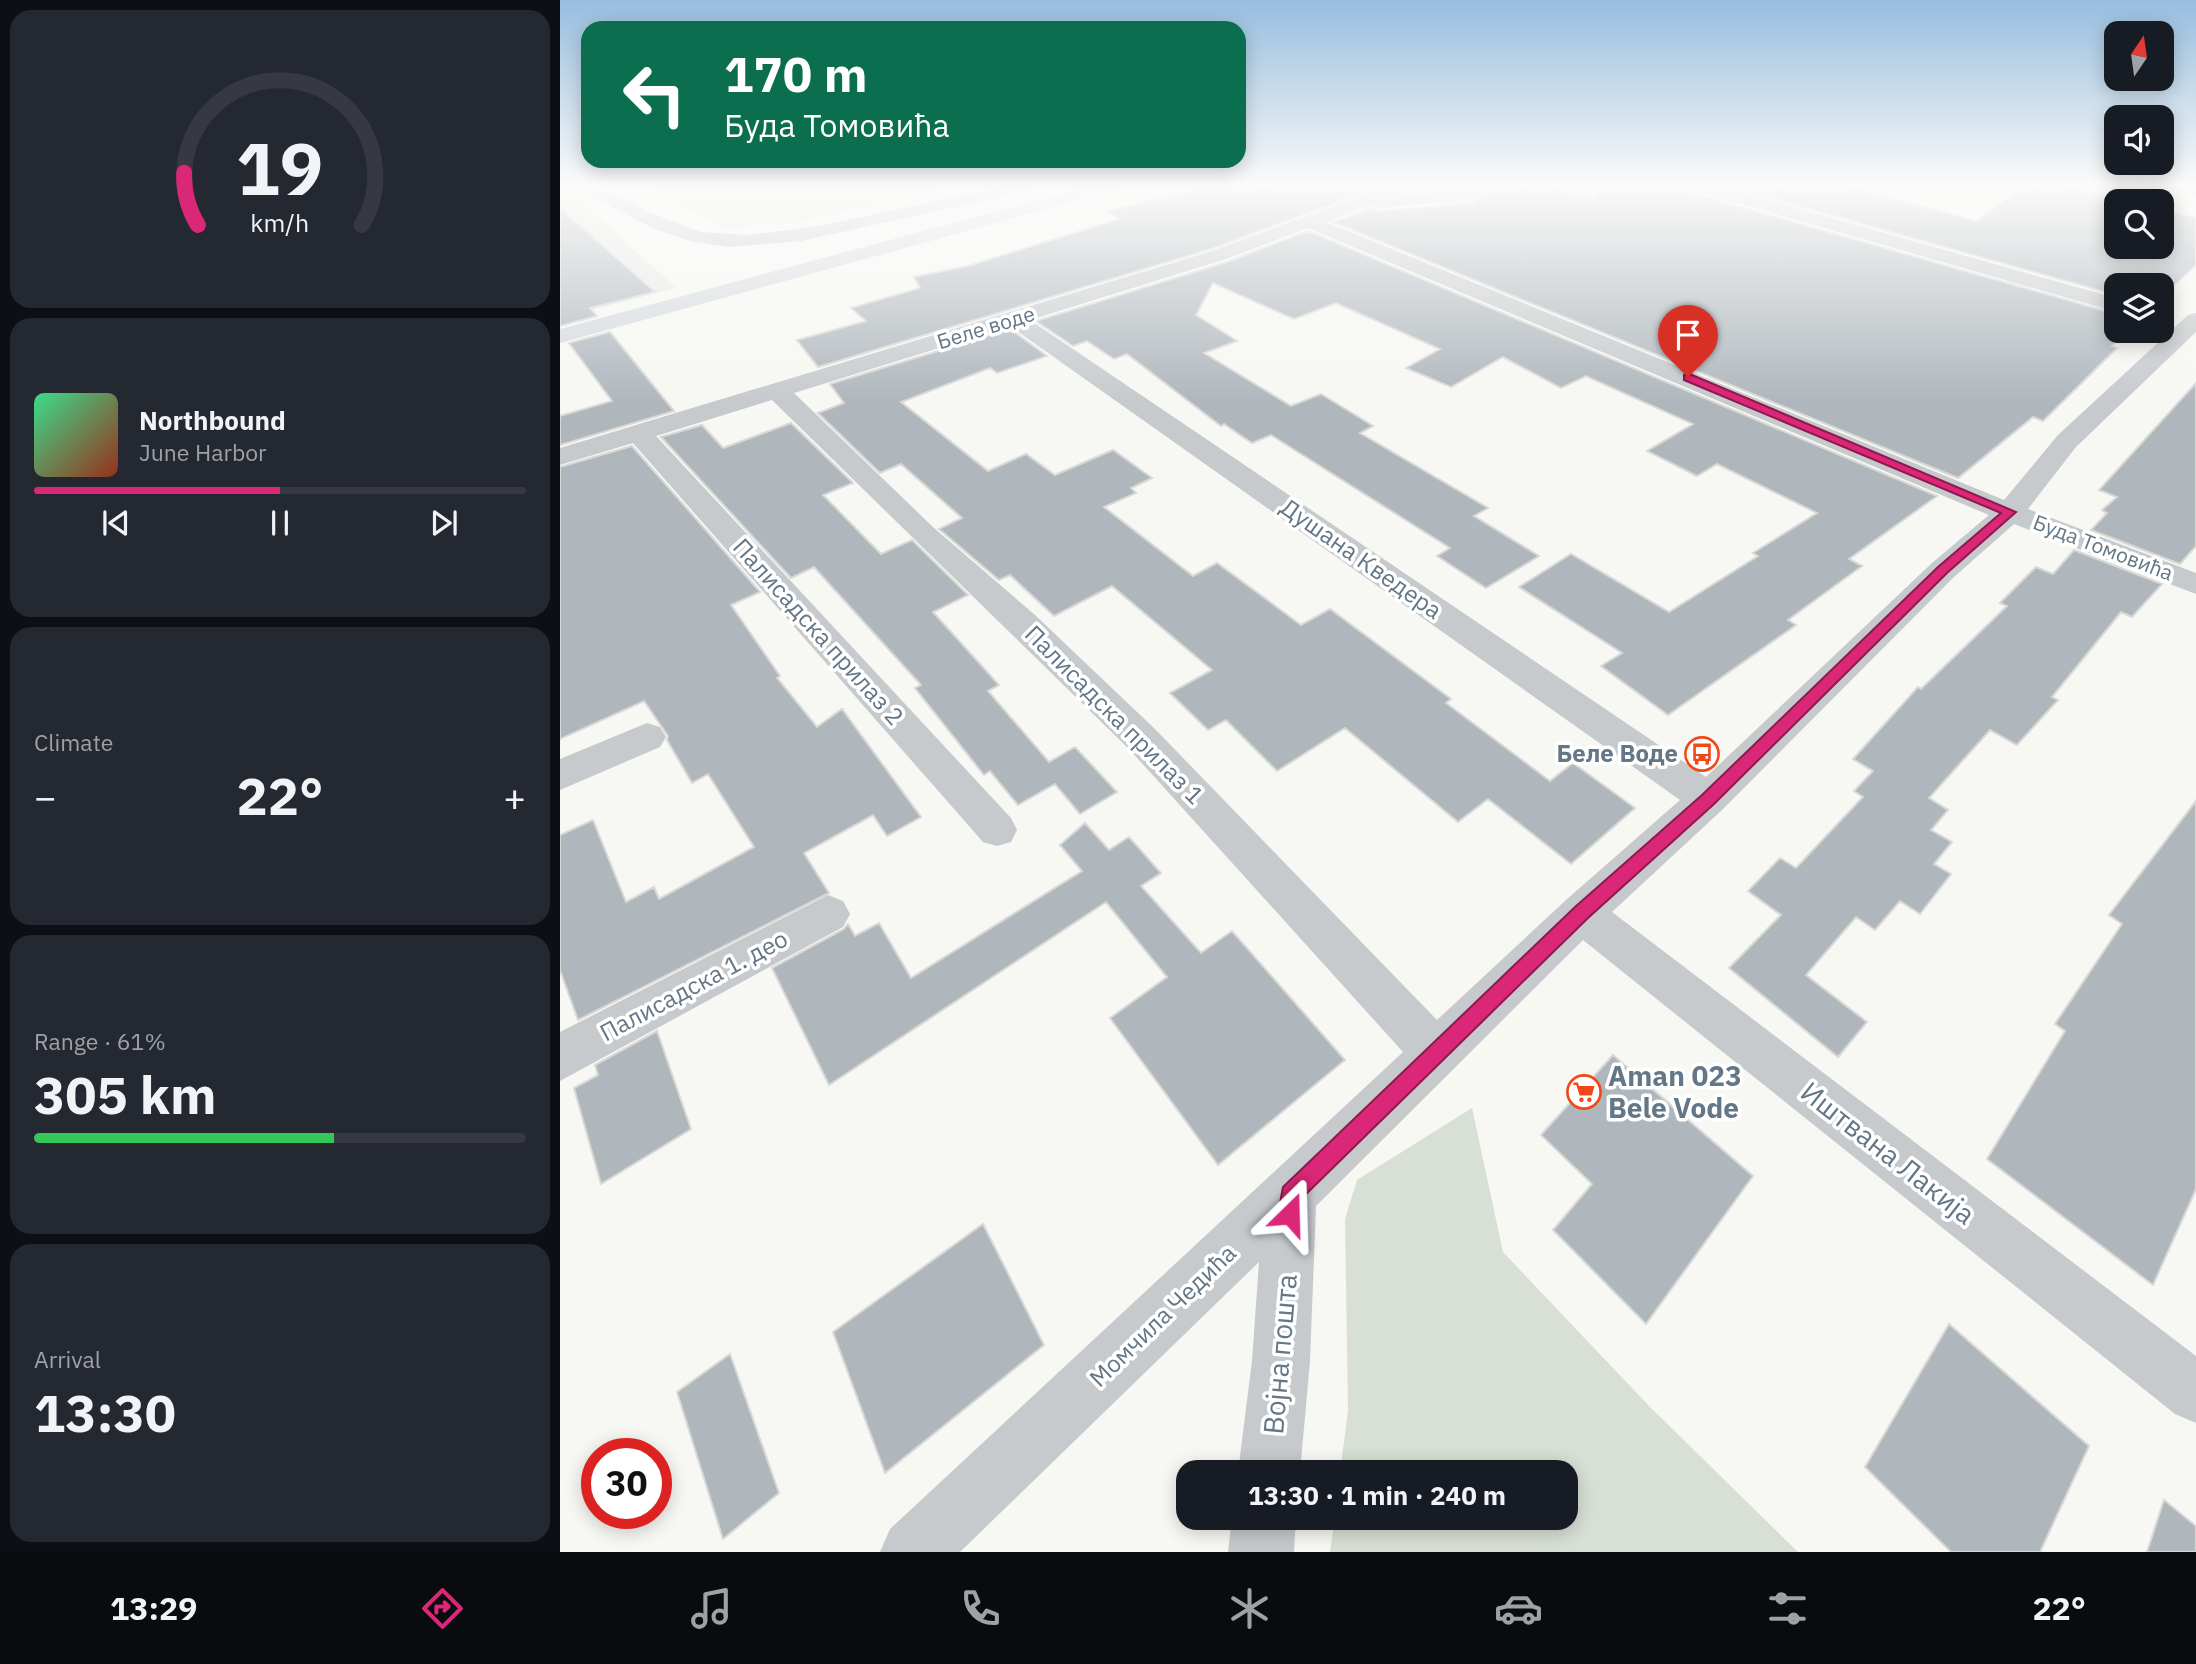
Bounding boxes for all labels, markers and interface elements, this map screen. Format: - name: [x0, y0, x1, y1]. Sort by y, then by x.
- north arrow: [2104, 21, 2174, 91]
- map controls: [2104, 21, 2174, 343]
- text: 170 m: [724, 42, 868, 105]
- icon: left: [609, 49, 700, 140]
- text: Буда Томовића: [724, 104, 949, 146]
- button: sound: [2104, 105, 2174, 175]
- text: 19: [236, 121, 324, 216]
- button: search: [2104, 189, 2174, 259]
- text: km/h: [251, 206, 309, 239]
- button: layers: [2104, 273, 2174, 343]
- street label: Беле воде: [933, 299, 1038, 355]
- pin: [1658, 305, 1718, 377]
- icon: arrive: [1669, 316, 1707, 354]
- text: Northbound: [139, 403, 286, 437]
- text: June Harbor: [139, 437, 267, 467]
- street label: Душана Кведера: [1274, 491, 1449, 626]
- icon: previous: [97, 504, 135, 542]
- icon: pause: [261, 504, 299, 542]
- icon: next: [425, 504, 463, 542]
- street label: Буда Томовића: [2029, 507, 2177, 587]
- street label: Палисадска прилаз 2: [726, 531, 911, 732]
- street label: Палисадска прилаз 1: [1018, 618, 1211, 811]
- text: Climate: [34, 727, 113, 757]
- bus stop icon: Беле Воде: [1683, 735, 1721, 773]
- place label: Беле Воде: [1556, 737, 1678, 769]
- text: 22°: [237, 762, 323, 829]
- text: −: [34, 772, 57, 821]
- text: +: [503, 772, 526, 821]
- street label: Палисадска 1. део: [594, 922, 793, 1048]
- text: Range · 61%: [34, 1026, 166, 1056]
- place label: Aman 023 Bele Vode: [1608, 1057, 1742, 1126]
- text: 305 km: [34, 1061, 216, 1128]
- supermarket icon: Aman 023 Bele Vode: [1565, 1073, 1603, 1111]
- street label: Иштвана Лакија: [1793, 1073, 1983, 1232]
- position arrow: [1253, 1177, 1327, 1251]
- street label: Момчила Чедића: [1082, 1237, 1243, 1394]
- street label: Војна пошта: [1254, 1272, 1305, 1436]
- text: Arrival: [34, 1344, 101, 1374]
- text: 13:30: [34, 1379, 176, 1446]
- speed limit sign: 30: [581, 1438, 672, 1529]
- text: 13:30 · 1 min · 240 m: [1248, 1478, 1506, 1512]
- icon: directions: [418, 1584, 467, 1633]
- icon: music: [687, 1584, 736, 1633]
- icon: phone: [956, 1584, 1005, 1633]
- icon: climate: [1225, 1584, 1274, 1633]
- icon: car: [1494, 1584, 1543, 1633]
- icon: filters: [1763, 1584, 1812, 1633]
- text: 13:29: [110, 1587, 197, 1629]
- text: 22°: [2032, 1587, 2086, 1629]

